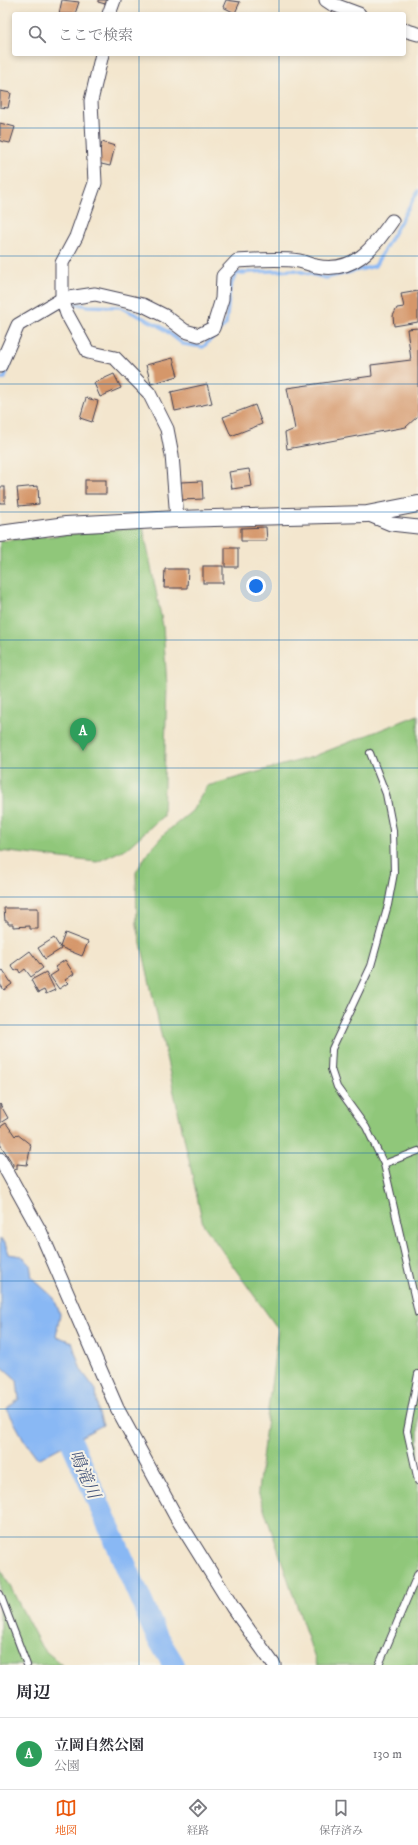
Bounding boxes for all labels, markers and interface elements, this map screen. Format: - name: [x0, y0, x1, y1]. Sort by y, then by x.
- search box: [12, 12, 406, 56]
- icon: search: [26, 23, 48, 45]
- text: ここで検索: [58, 26, 133, 45]
- your location: [246, 576, 266, 596]
- pin: A: [70, 718, 96, 751]
- water label: 鳴滝川: [64, 1447, 105, 1504]
- text: 周辺: [16, 1682, 50, 1704]
- text: 立岡自然公園: [54, 1736, 144, 1755]
- text: A: [25, 1746, 33, 1762]
- text: 130 m: [373, 1746, 402, 1762]
- text: 公園: [54, 1758, 80, 1774]
- tab: 地図: [55, 1797, 77, 1838]
- tab: 経路: [187, 1797, 209, 1838]
- tab: 保存済み: [319, 1797, 363, 1838]

